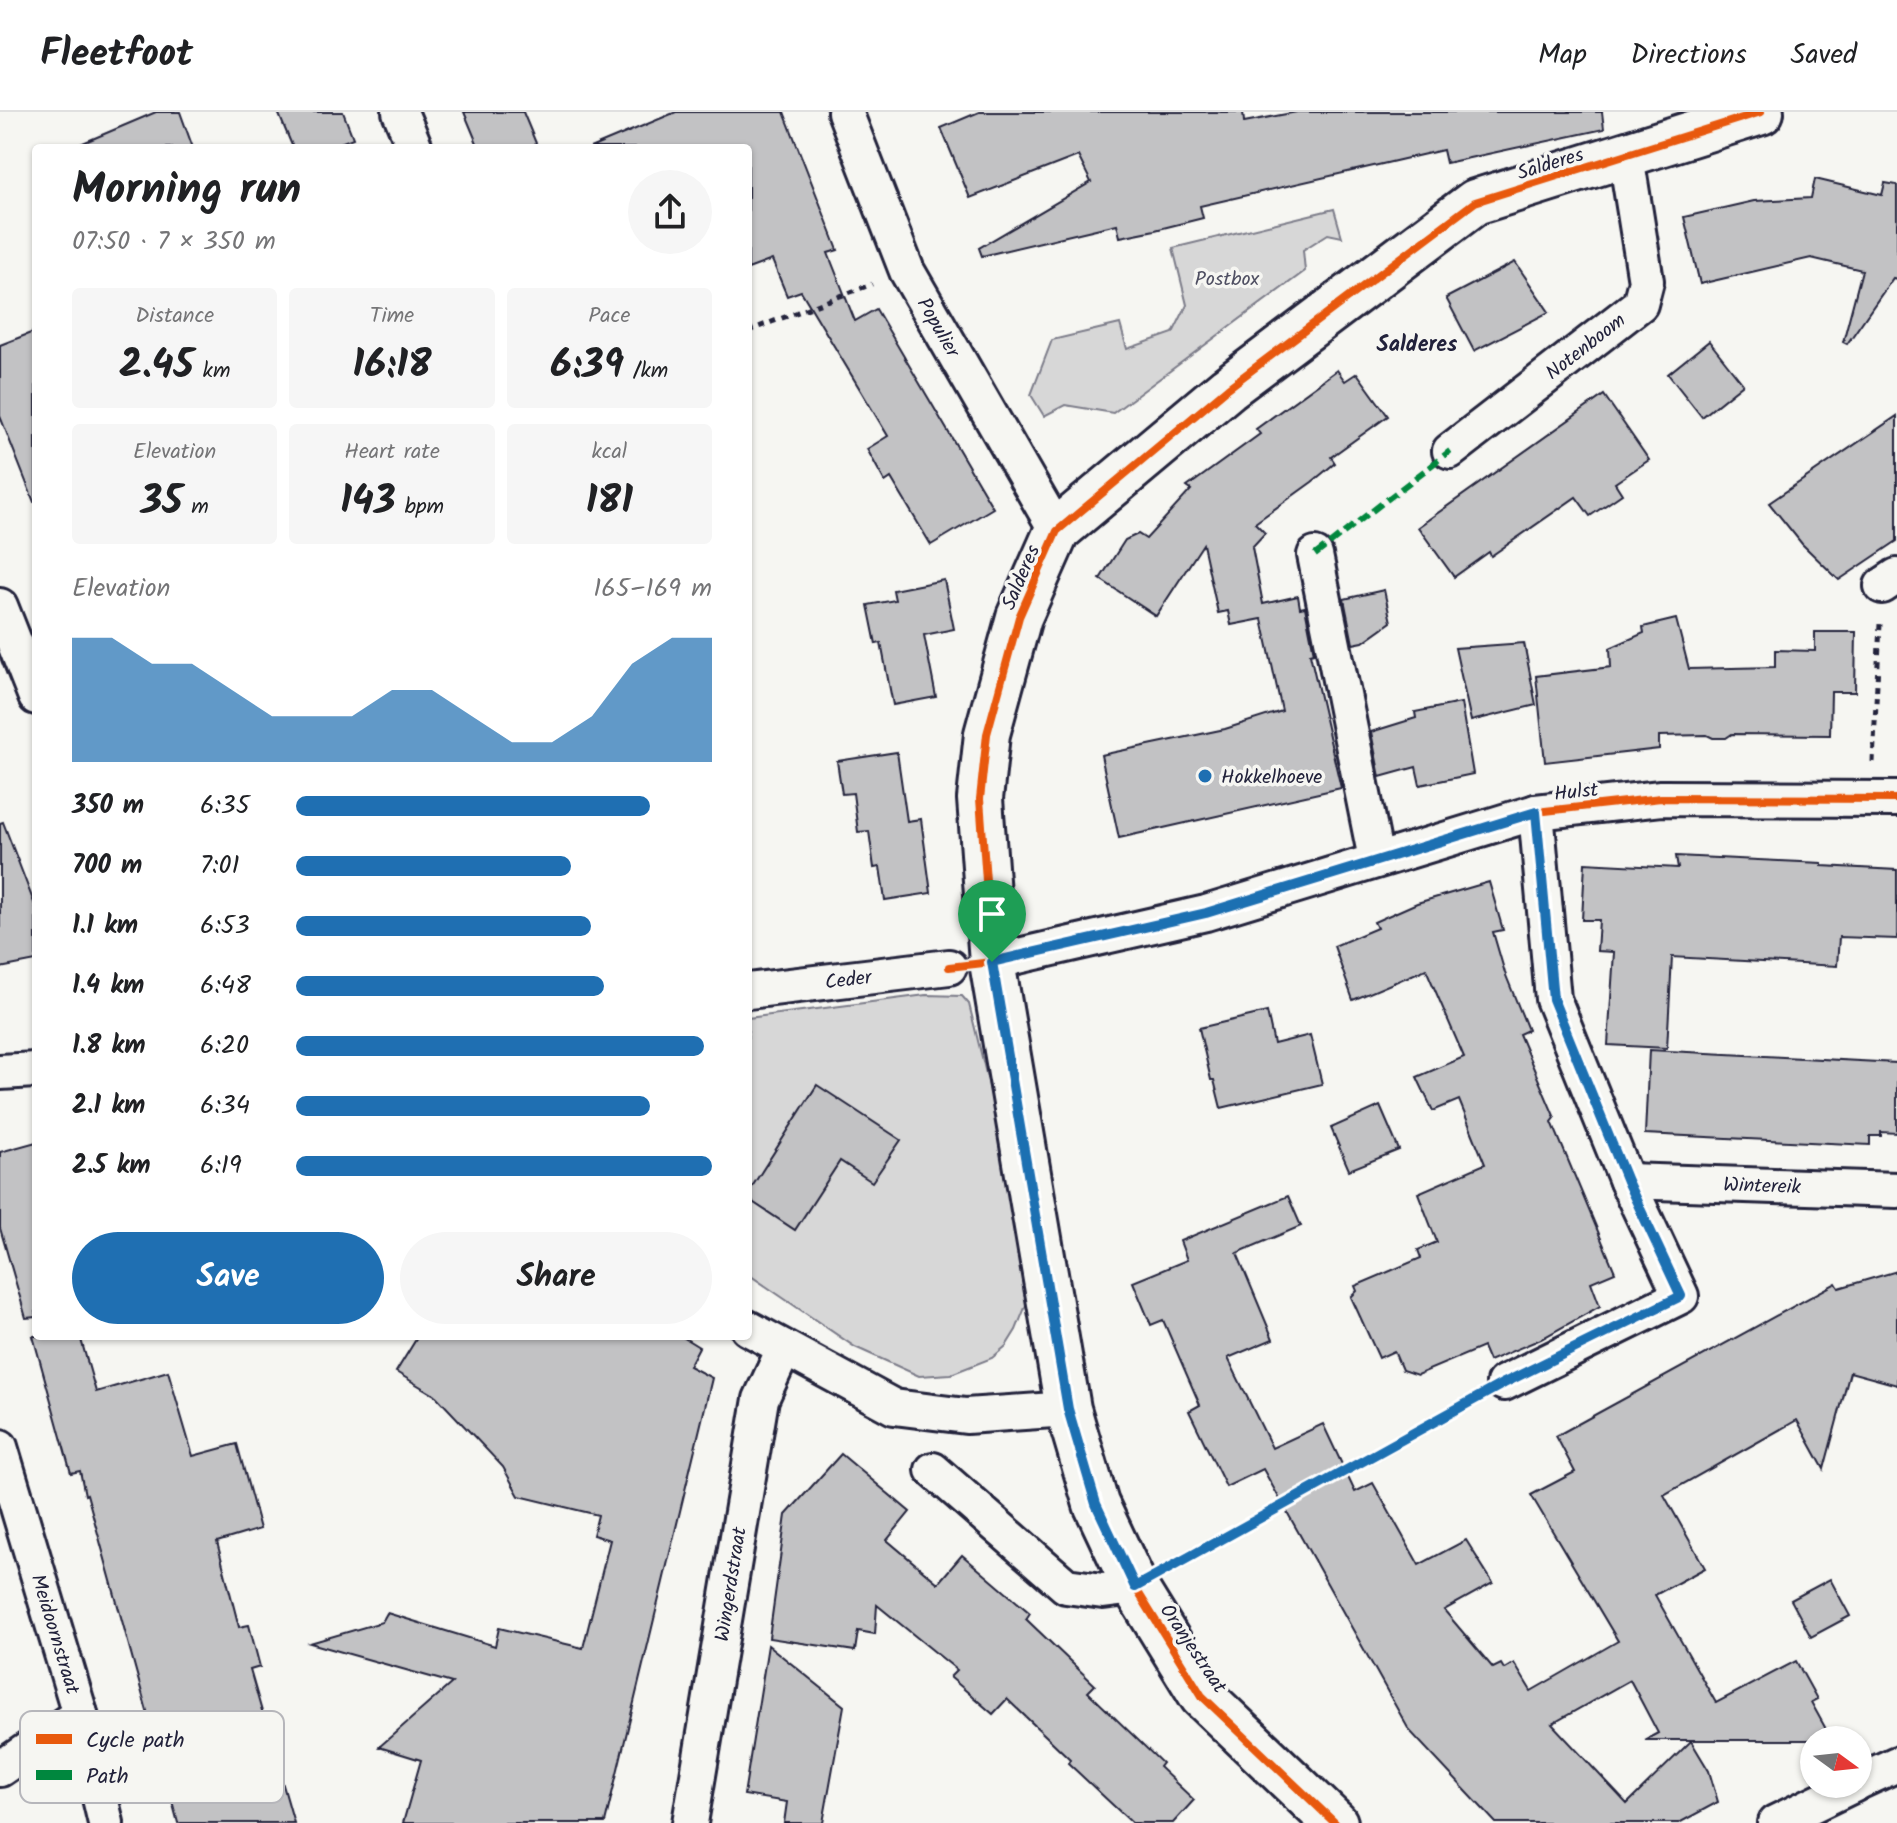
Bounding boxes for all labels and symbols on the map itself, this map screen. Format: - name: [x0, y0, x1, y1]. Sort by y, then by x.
- street label: Salderes: [1513, 140, 1588, 190]
- park label: Postbox: [1195, 264, 1260, 296]
- street label: Populier: [907, 292, 968, 365]
- street label: Notenboom: [1539, 306, 1633, 389]
- district label: Salderes: [1377, 328, 1458, 363]
- street label: Salderes: [994, 540, 1050, 615]
- place label: Hokkelhoeve: [1221, 762, 1322, 794]
- marker: Hokkelhoeve: [1196, 767, 1214, 785]
- street label: Hulst: [1553, 775, 1600, 811]
- pin: [958, 880, 1026, 962]
- street label: Ceder: [823, 962, 875, 1000]
- street label: Wintereik: [1723, 1170, 1802, 1204]
- street label: Wingerdstraat: [707, 1524, 757, 1644]
- street label: Meidoornstraat: [21, 1570, 88, 1699]
- street label: Oranjestraat: [1150, 1598, 1234, 1701]
- legend: [20, 1711, 284, 1803]
- text: Cycle path: [86, 1724, 185, 1759]
- north arrow: [1800, 1726, 1872, 1798]
- text: Path: [86, 1760, 129, 1795]

